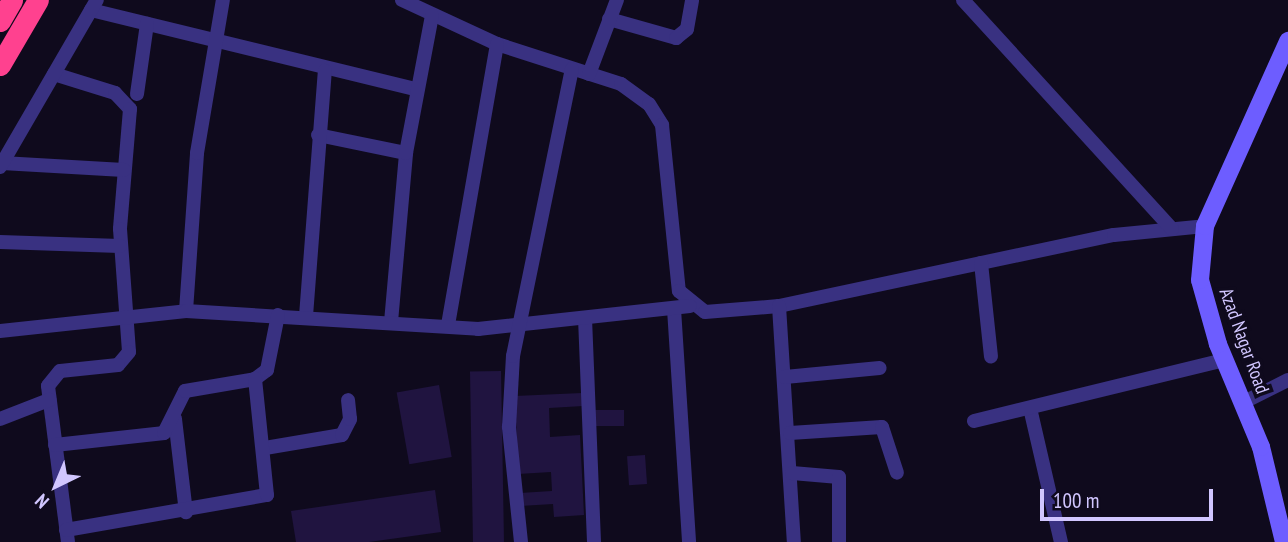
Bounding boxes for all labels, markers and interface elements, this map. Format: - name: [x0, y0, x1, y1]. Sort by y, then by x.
- street label: Azad Nagar Road: [1214, 285, 1274, 397]
- north arrow: [21, 451, 91, 521]
- scale bar: [1043, 476, 1216, 520]
- text: 100 m: [1053, 487, 1099, 514]
- text: N: [30, 489, 54, 514]

